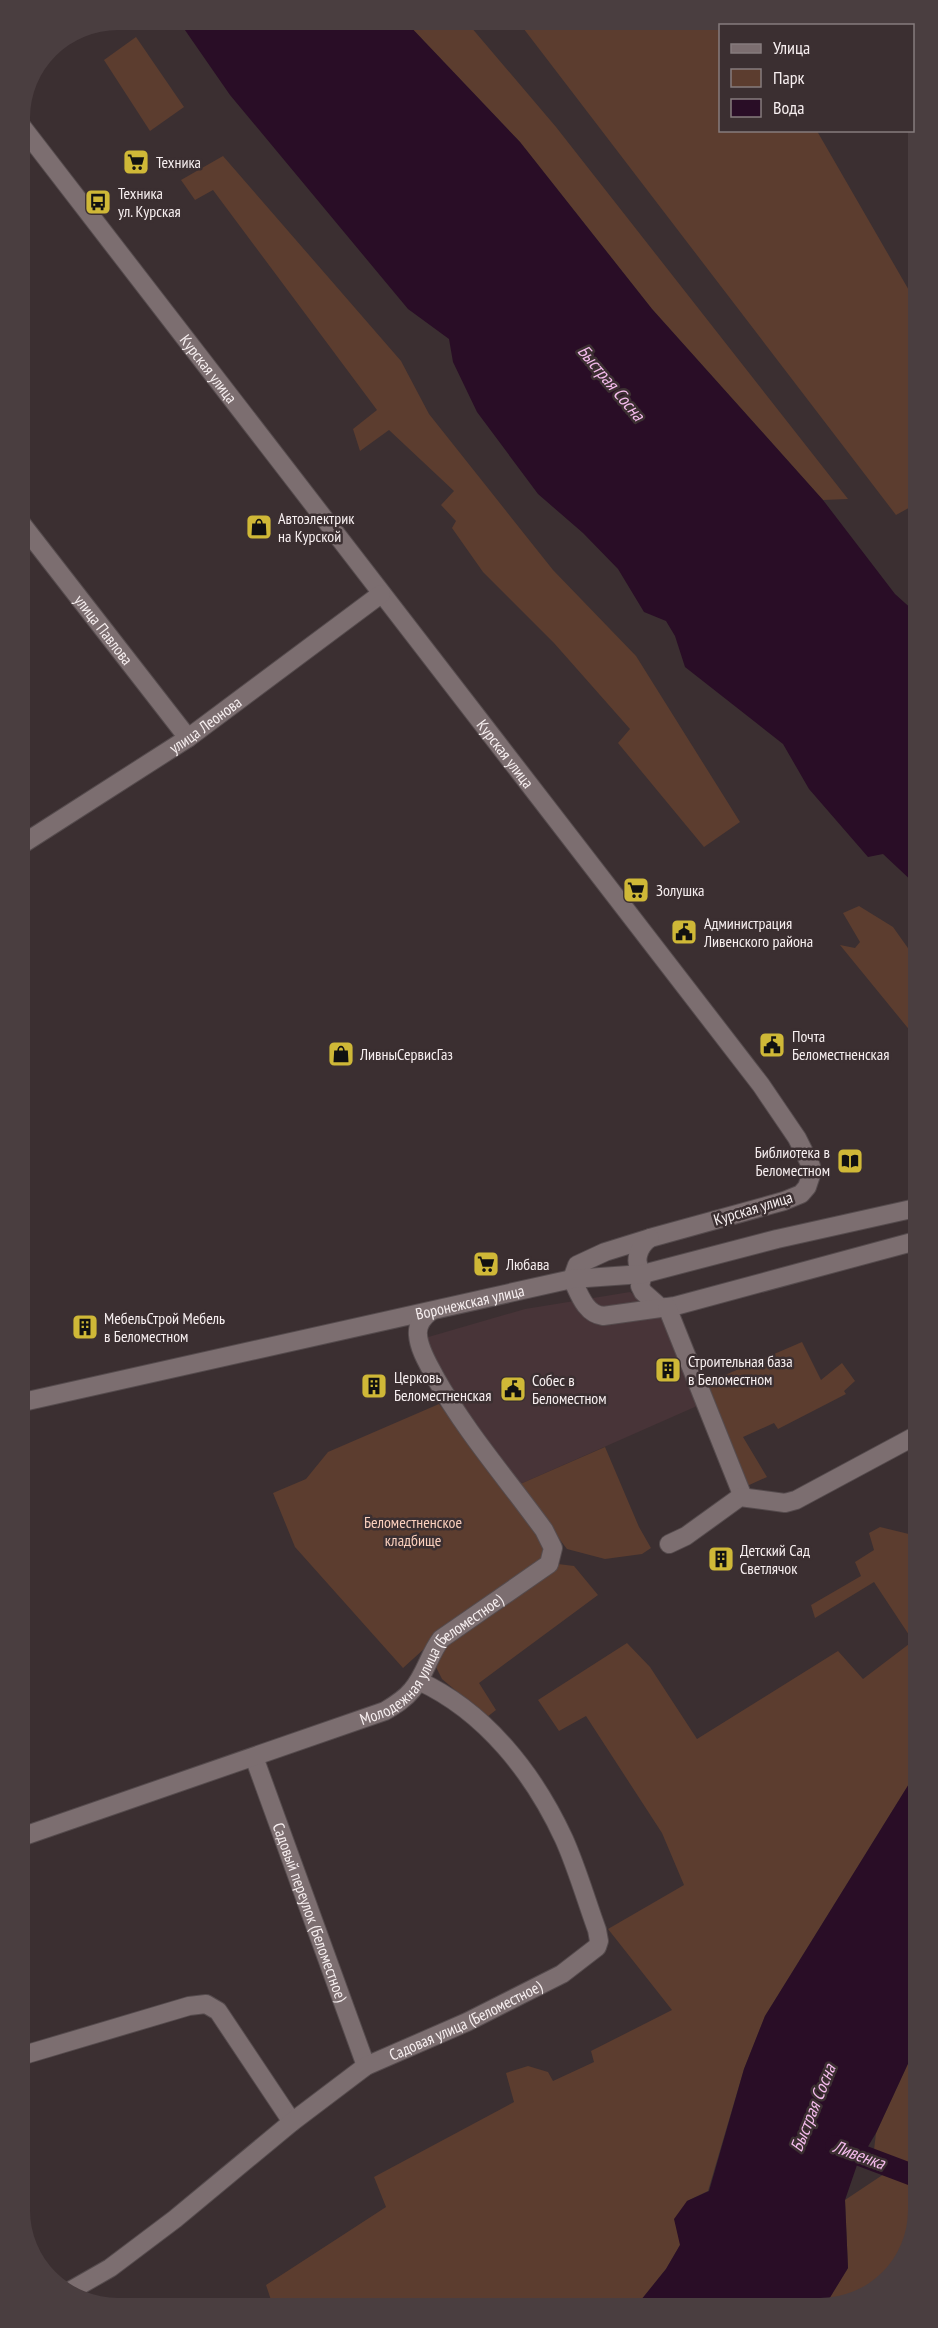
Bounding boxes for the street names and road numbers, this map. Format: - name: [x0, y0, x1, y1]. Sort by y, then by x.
- street label: Курская улица: [176, 330, 241, 407]
- street label: улица Павлова: [70, 590, 137, 669]
- street label: улица Леонова: [165, 692, 245, 758]
- street label: Курская улица: [473, 715, 538, 792]
- street label: Курская улица: [711, 1187, 795, 1229]
- street label: Воронежская улица: [414, 1280, 526, 1324]
- street label: Молодежная улица (Беломестное): [357, 1589, 507, 1729]
- street label: Садовый переулок (Беломестное): [269, 1820, 352, 2005]
- street label: Садовая улица (Беломестное): [386, 1976, 545, 2065]

